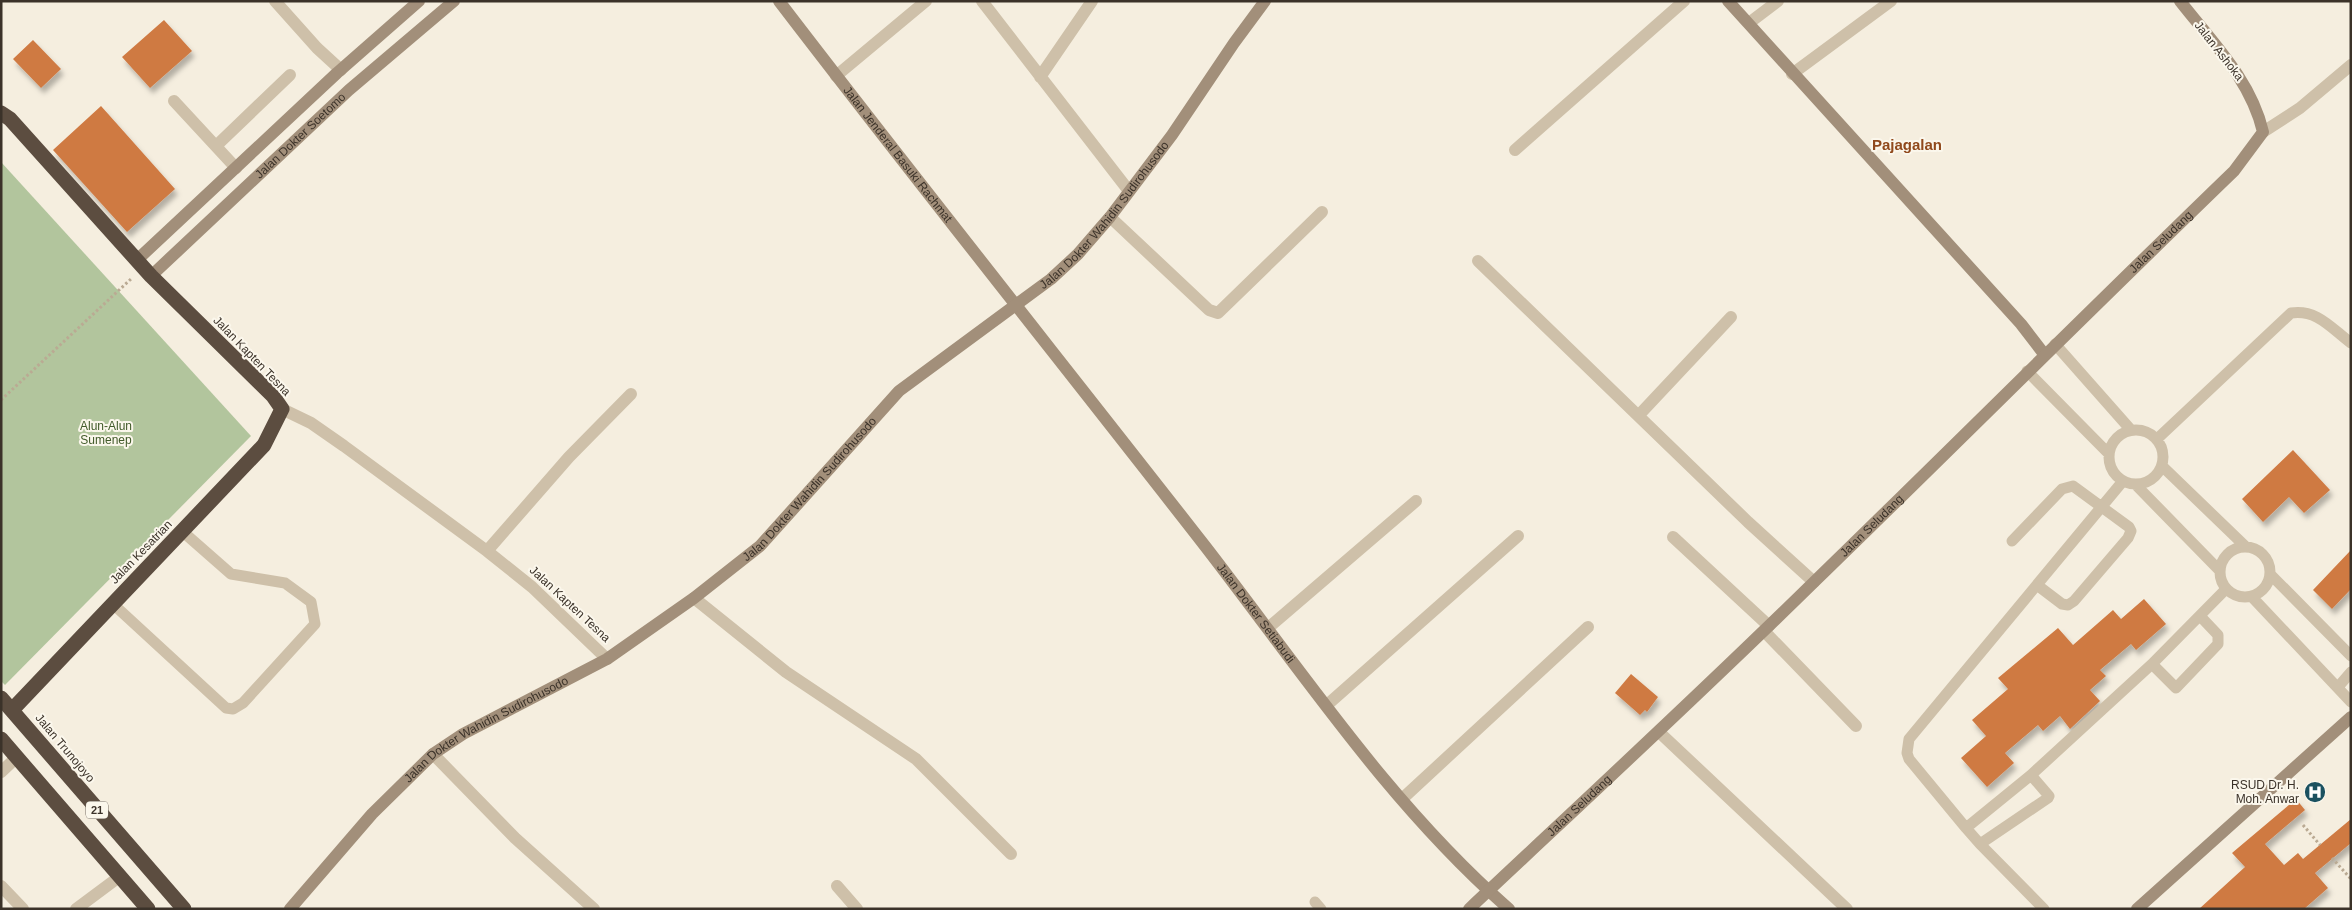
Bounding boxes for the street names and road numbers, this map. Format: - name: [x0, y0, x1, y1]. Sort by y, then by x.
- street label: Jalan Ashoka: [2192, 19, 2247, 84]
- street label: Jalan Jenderal Basuki Rachmat: [840, 83, 956, 226]
- street label: Jalan Dokter Soetomo: [252, 90, 349, 181]
- street label: Jalan Dokter Wahidin Sudirohusodo: [1037, 138, 1172, 292]
- street label: Jalan Seludang: [2126, 208, 2195, 276]
- street label: Jalan Kapten Tesna: [210, 313, 294, 399]
- street label: Jalan Dokter Wahidin Sudirohusodo: [740, 414, 880, 564]
- street label: Jalan Seludang: [1837, 492, 1906, 560]
- street label: Jalan Kesatrian: [107, 517, 175, 587]
- street label: Jalan Dokter Setiabudi: [1214, 561, 1298, 666]
- street label: Jalan Kapten Tesna: [527, 563, 613, 645]
- street label: Jalan Dokter Wahidin Sudirohusodo: [401, 673, 571, 785]
- street label: Jalan Trunojoyo: [32, 711, 98, 785]
- street label: Jalan Seludang: [1544, 772, 1614, 839]
- road number: 21: [86, 802, 108, 818]

